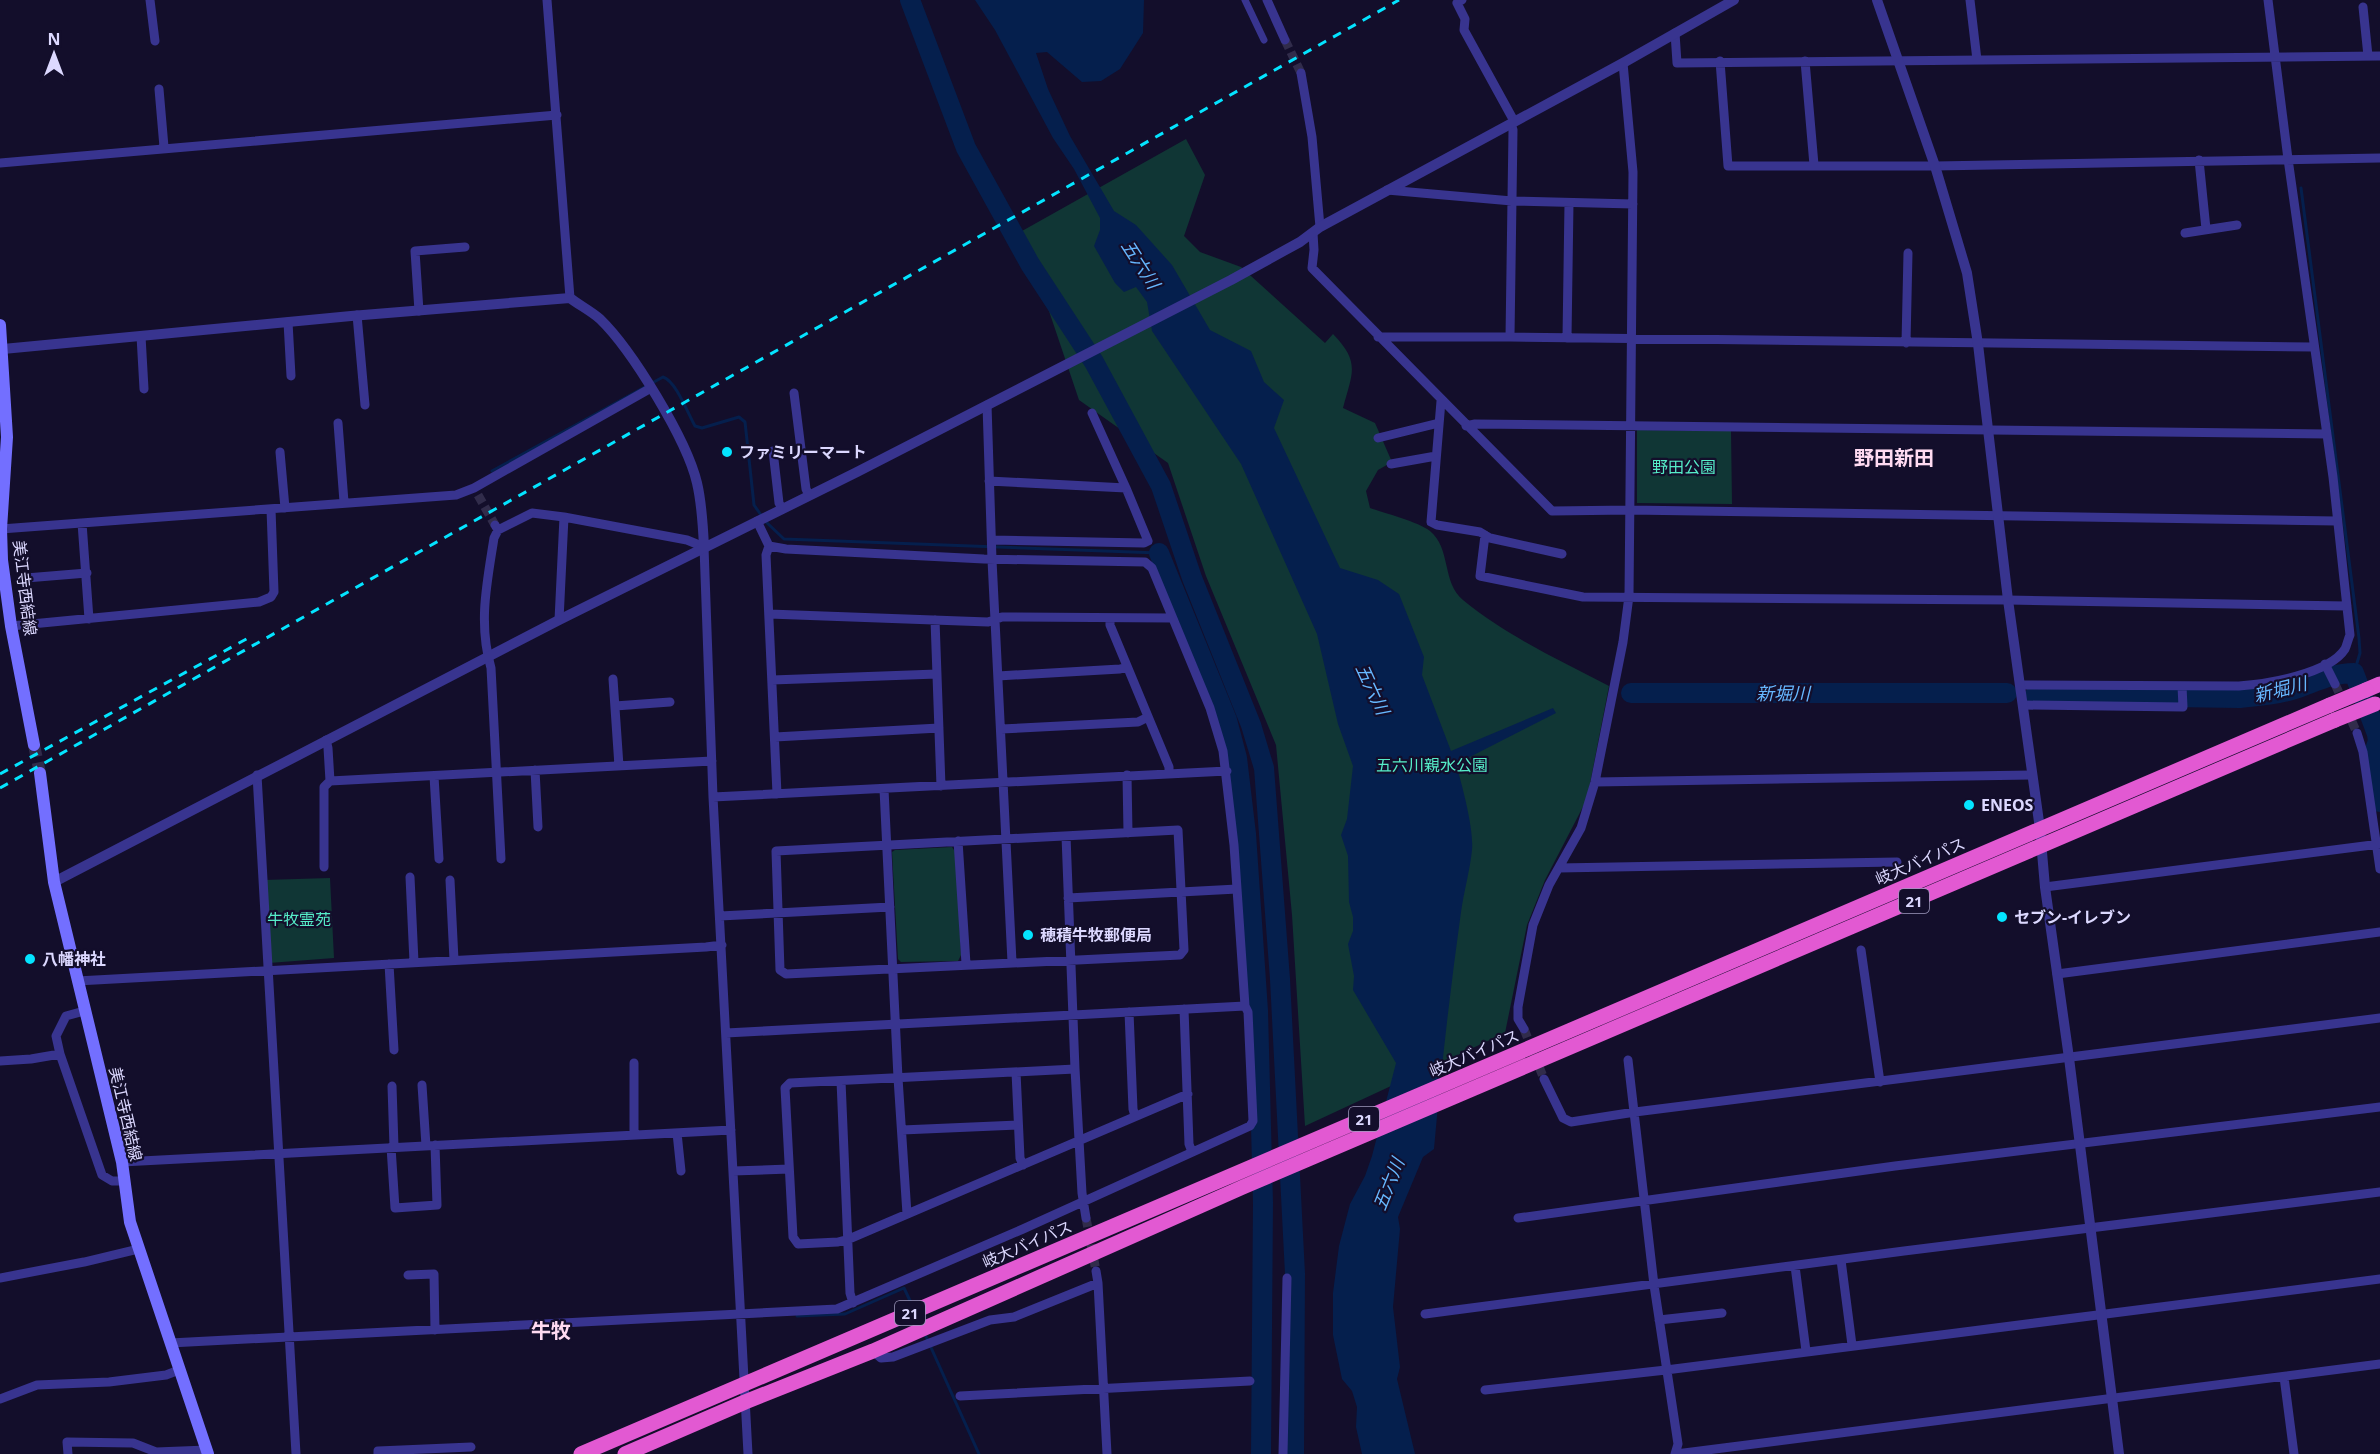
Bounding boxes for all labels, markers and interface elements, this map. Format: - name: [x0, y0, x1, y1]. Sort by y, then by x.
- north arrow: [24, 24, 84, 84]
- text: N: [47, 28, 61, 50]
- water label: 五六川: [1116, 235, 1167, 295]
- place label: ファミリーマート: [739, 441, 867, 463]
- district label: 野田新田: [1854, 444, 1934, 471]
- marker: ファミリーマート: [720, 445, 734, 459]
- park label: 野田公園: [1652, 456, 1716, 478]
- street label: 美江寺西結線: [8, 539, 42, 637]
- water label: 五六川: [1351, 659, 1396, 720]
- water label: 新堀川: [2251, 670, 2311, 707]
- water label: 新堀川: [1756, 681, 1812, 705]
- park label: 五六川親水公園: [1376, 754, 1488, 776]
- place label: ENEOS: [1981, 794, 2034, 816]
- marker: ENEOS: [1962, 798, 1976, 812]
- street label: 岐大バイパス: [1872, 832, 1968, 890]
- road number: 21: [1899, 889, 1929, 913]
- place label: セブン-イレブン: [2014, 906, 2131, 928]
- park label: 牛牧霊苑: [267, 908, 331, 930]
- marker: セブン-イレブン: [1995, 910, 2009, 924]
- place label: 穂積牛牧郵便局: [1040, 924, 1152, 946]
- marker: 穂積牛牧郵便局: [1021, 928, 1035, 942]
- place label: 八幡神社: [42, 948, 106, 970]
- marker: 八幡神社: [23, 952, 37, 966]
- street label: 岐大バイパス: [1426, 1024, 1522, 1082]
- street label: 美江寺西結線: [104, 1065, 148, 1163]
- road number: 21: [1349, 1107, 1379, 1131]
- water label: 五六川: [1367, 1153, 1410, 1214]
- street label: 岐大バイパス: [979, 1215, 1075, 1273]
- road number: 21: [895, 1301, 925, 1325]
- district label: 牛牧: [531, 1317, 571, 1344]

